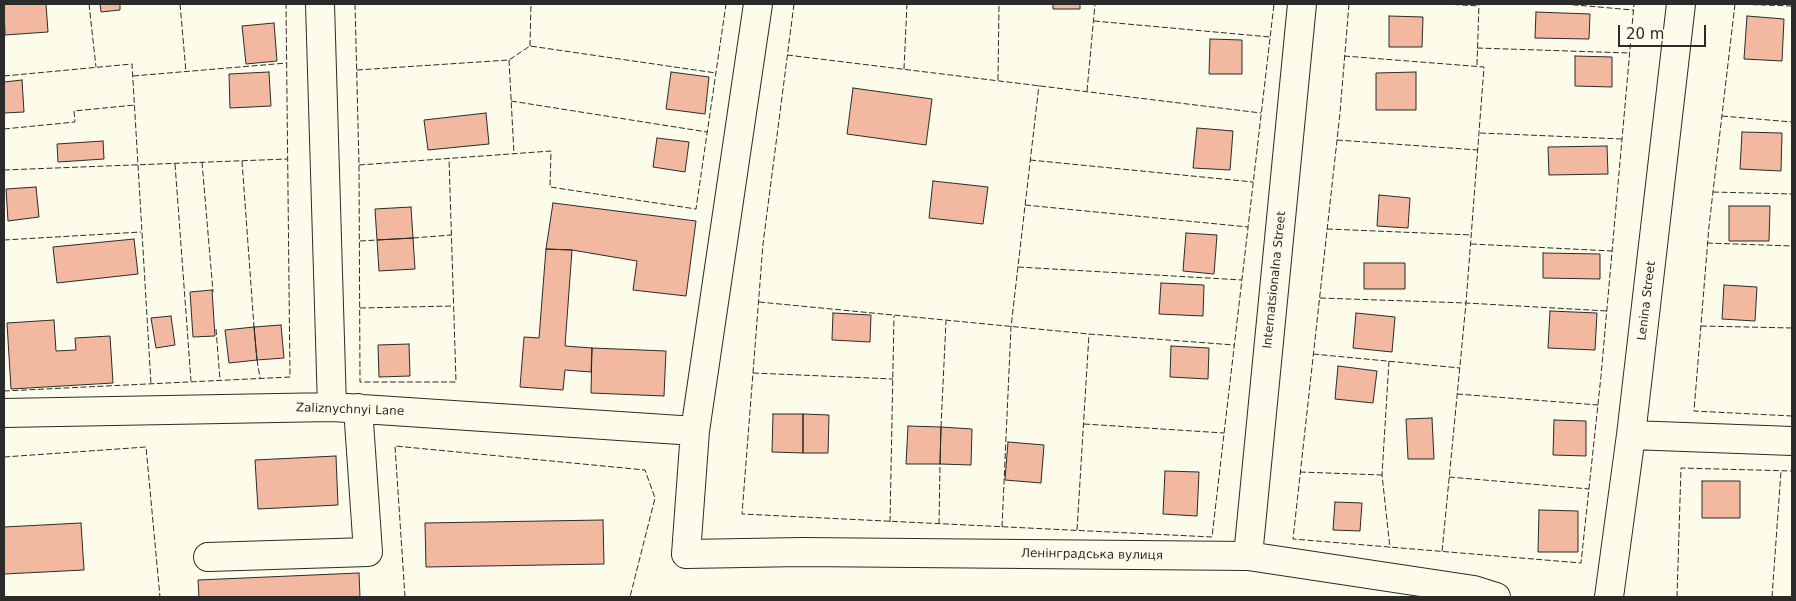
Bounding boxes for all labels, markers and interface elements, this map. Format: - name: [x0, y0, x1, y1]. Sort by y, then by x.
- scale bar: [1621, 15, 1708, 47]
- text: 20 m: [1626, 25, 1664, 43]
- street label: Internatsionalna Street: [1261, 211, 1289, 349]
- street label: Lenina Street: [1635, 260, 1659, 342]
- street label: Zaliznychnyi Lane: [296, 401, 404, 419]
- street label: Ленінградська вулиця: [1021, 547, 1163, 563]

